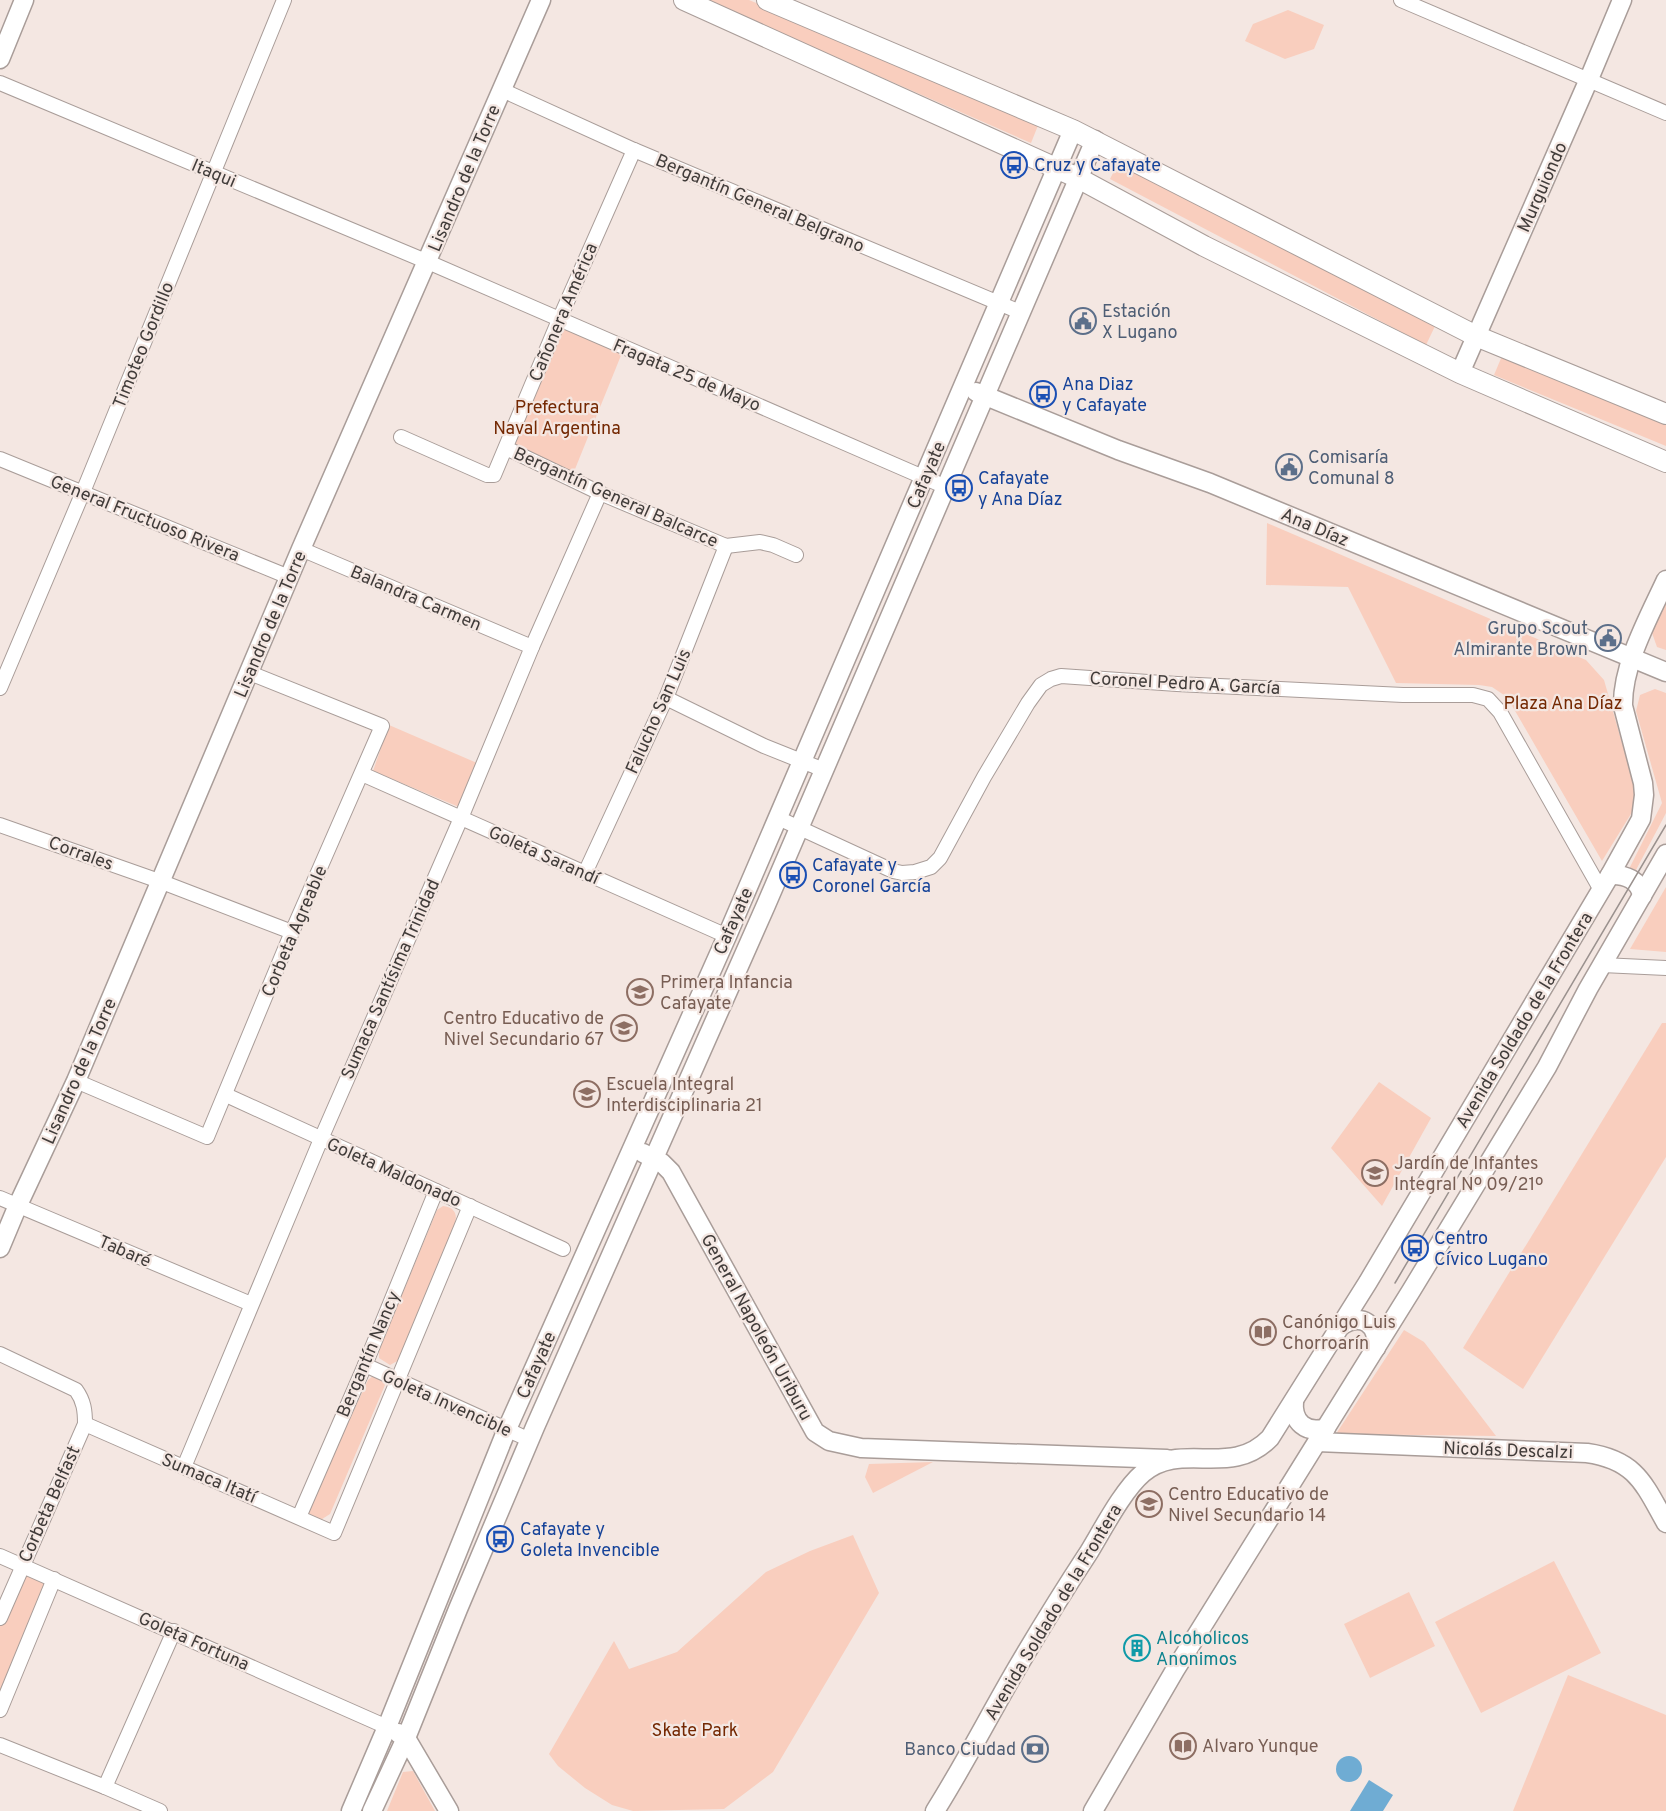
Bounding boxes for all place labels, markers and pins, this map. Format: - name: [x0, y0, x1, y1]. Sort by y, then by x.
- bus stop icon: Cruz y Cafayate: [999, 150, 1029, 180]
- place label: Cruz y Cafayate: [1034, 155, 1161, 178]
- place label: Estación X Lugano: [1102, 301, 1178, 345]
- public building icon: Estación X Lugano: [1068, 306, 1098, 336]
- place label: Ana Diaz y Cafayate: [1062, 374, 1147, 418]
- bus stop icon: Ana Diaz y Cafayate: [1028, 379, 1058, 409]
- place label: Comisaría Comunal 8: [1308, 447, 1395, 491]
- public building icon: Comisaría Comunal 8: [1274, 452, 1304, 482]
- place label: Cafayate y Ana Díaz: [978, 468, 1063, 512]
- bus stop icon: Cafayate y Ana Díaz: [944, 473, 974, 503]
- place label: Grupo Scout Almirante Brown: [1453, 618, 1588, 662]
- public building icon: Grupo Scout Almirante Brown: [1593, 623, 1623, 653]
- place label: Cafayate y Coronel García: [812, 855, 931, 899]
- bus stop icon: Cafayate y Coronel García: [778, 860, 808, 890]
- place label: Primera Infancia Cafayate: [660, 972, 793, 1016]
- school or university icon: Primera Infancia Cafayate: [625, 977, 655, 1007]
- place label: Centro Educativo de Nivel Secundario 67: [443, 1008, 604, 1052]
- school or university icon: Centro Educativo de Nivel Secundario 67: [609, 1013, 639, 1043]
- place label: Escuela Integral Interdisciplinaria 21: [606, 1074, 763, 1118]
- school or university icon: Escuela Integral Interdisciplinaria 21: [572, 1079, 602, 1109]
- place label: Jardín de Infantes Integral Nº 09/21º: [1394, 1153, 1544, 1197]
- school or university icon: Jardín de Infantes Integral Nº 09/21º: [1360, 1158, 1390, 1188]
- place label: Centro Cívico Lugano: [1434, 1228, 1548, 1272]
- bus stop icon: Centro Cívico Lugano: [1400, 1233, 1430, 1263]
- place label: Canónigo Luis Chorroarín: [1282, 1312, 1396, 1356]
- library icon: Canónigo Luis Chorroarín: [1248, 1317, 1278, 1347]
- place label: Centro Educativo de Nivel Secundario 14: [1168, 1484, 1329, 1528]
- school or university icon: Centro Educativo de Nivel Secundario 14: [1134, 1489, 1164, 1519]
- place label: Cafayate y Goleta Invencible: [520, 1519, 660, 1563]
- bus stop icon: Cafayate y Goleta Invencible: [485, 1524, 515, 1554]
- place label: Alcoholicos Anonimos: [1156, 1628, 1249, 1672]
- building icon: Alcoholicos Anonimos: [1122, 1633, 1152, 1663]
- library icon: Alvaro Yunque: [1168, 1731, 1198, 1761]
- bank icon: Banco Ciudad: [1020, 1734, 1050, 1764]
- place label: Alvaro Yunque: [1202, 1736, 1319, 1759]
- place label: Banco Ciudad: [904, 1739, 1016, 1762]

